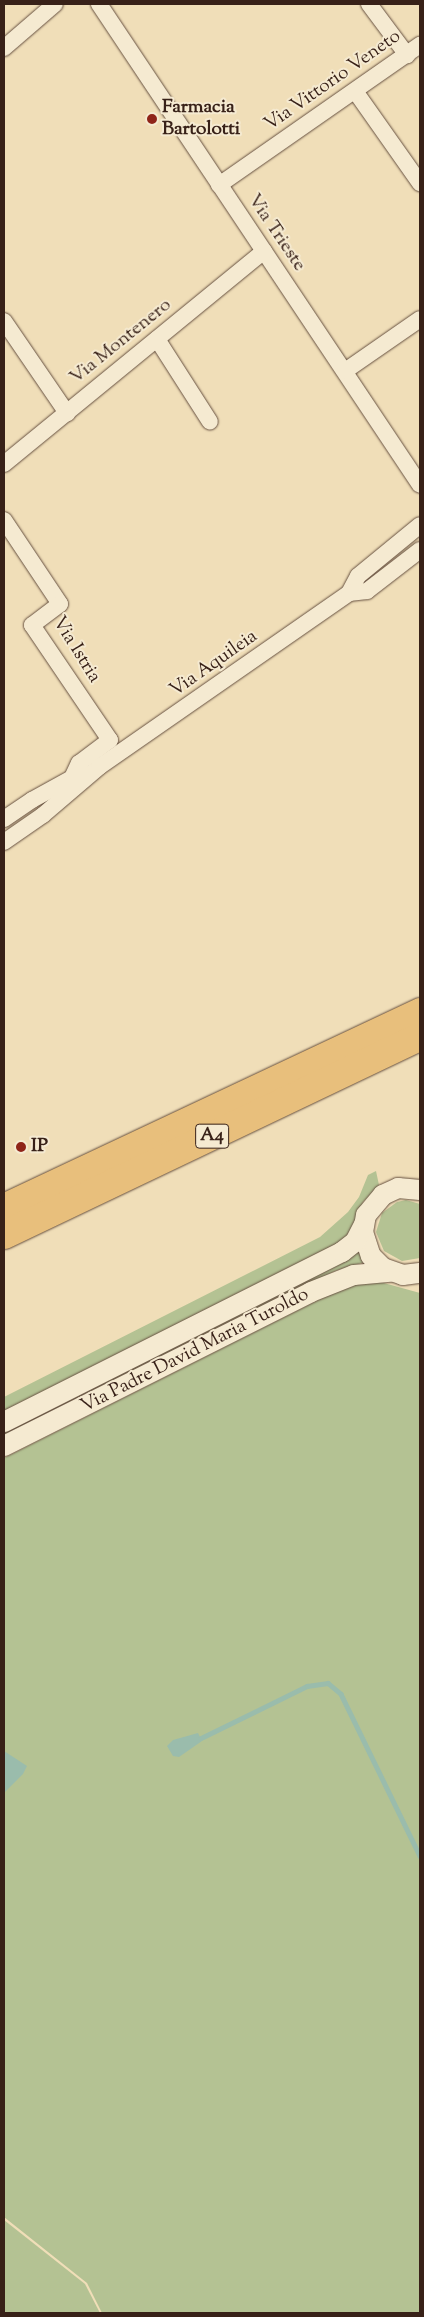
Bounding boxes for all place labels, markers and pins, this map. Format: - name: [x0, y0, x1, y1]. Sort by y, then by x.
- place label: Farmacia Bartolotti: [162, 97, 240, 141]
- marker: Farmacia Bartolotti: [146, 113, 158, 125]
- place label: IP: [31, 1136, 48, 1158]
- marker: IP: [15, 1141, 27, 1153]

